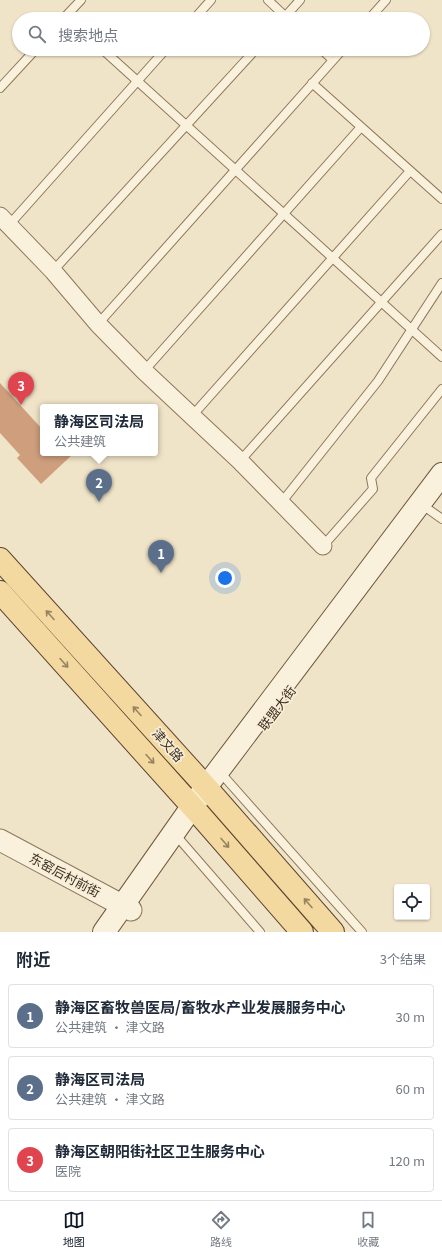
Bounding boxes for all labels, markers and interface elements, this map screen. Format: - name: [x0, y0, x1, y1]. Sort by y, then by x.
- search box: [12, 12, 430, 56]
- icon: search: [26, 23, 48, 45]
- text: 搜索地点: [58, 24, 118, 45]
- pin: 3: [8, 372, 34, 405]
- popup: [40, 404, 158, 456]
- text: 静海区司法局: [54, 410, 144, 431]
- text: 公共建筑: [54, 431, 106, 450]
- pin: 2: [86, 469, 112, 502]
- pin: 1: [148, 540, 174, 573]
- your location: [215, 568, 235, 588]
- one-way arrow: [46, 610, 55, 620]
- one-way arrow: [59, 658, 68, 668]
- street label: 联盟大街: [253, 681, 300, 734]
- one-way arrow: [133, 706, 142, 717]
- street label: 津文路: [148, 724, 188, 766]
- one-way arrow: [146, 754, 155, 765]
- one-way arrow: [220, 838, 229, 848]
- street label: 东窑后村前街: [26, 848, 104, 901]
- map controls: [394, 884, 430, 920]
- button: locate: [394, 884, 430, 920]
- one-way arrow: [303, 897, 312, 908]
- text: 附近: [16, 946, 50, 971]
- text: 3个结果: [380, 949, 426, 968]
- text: 静海区畜牧兽医局/畜牧水产业发展服务中心: [55, 996, 346, 1017]
- text: 1: [26, 1007, 34, 1026]
- text: 30 m: [396, 1007, 425, 1026]
- text: 公共建筑 · 津文路: [55, 1017, 165, 1036]
- text: 静海区司法局: [55, 1068, 145, 1089]
- text: 2: [26, 1079, 34, 1098]
- text: 60 m: [396, 1079, 425, 1098]
- text: 公共建筑 · 津文路: [55, 1089, 165, 1108]
- text: 静海区朝阳街社区卫生服务中心: [55, 1140, 265, 1161]
- text: 3: [26, 1151, 34, 1170]
- text: 120 m: [388, 1151, 425, 1170]
- text: 医院: [55, 1161, 81, 1180]
- tab: 地图: [63, 1209, 85, 1249]
- tab: 路线: [210, 1209, 232, 1249]
- tab: 收藏: [357, 1209, 379, 1249]

